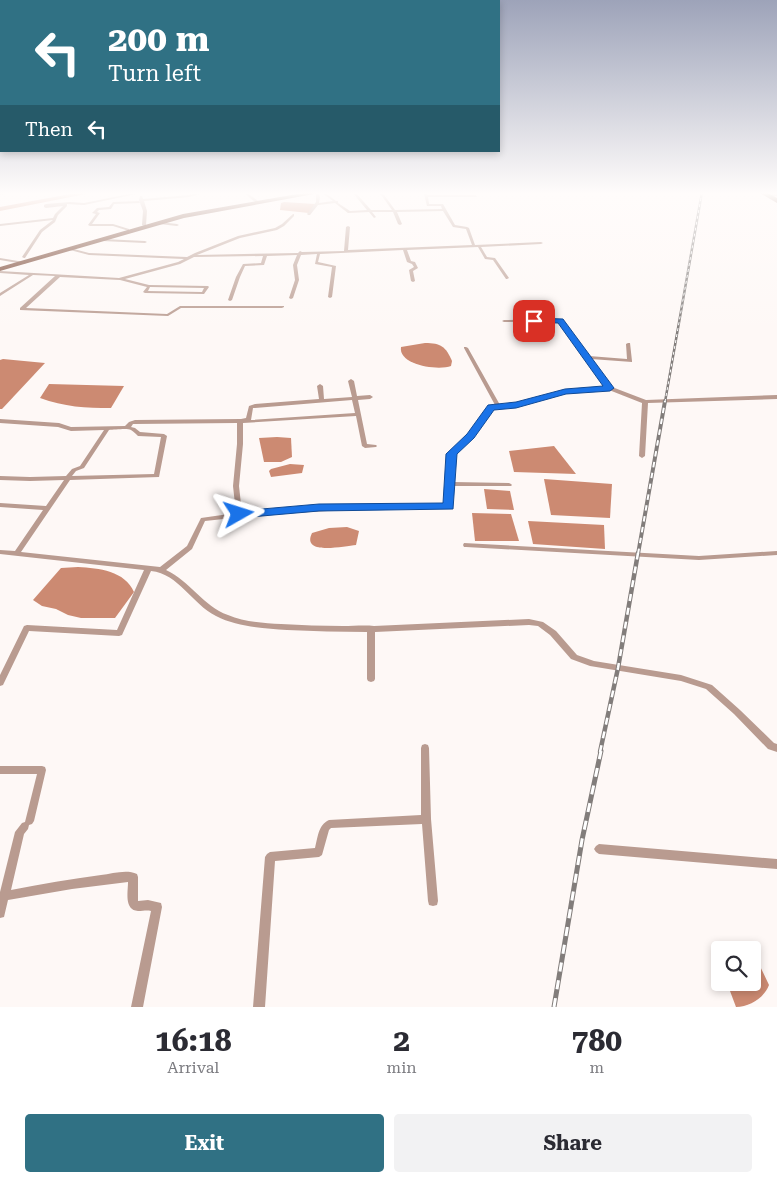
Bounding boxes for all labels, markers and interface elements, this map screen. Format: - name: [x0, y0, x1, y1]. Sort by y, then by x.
- text: 200 m: [108, 19, 209, 60]
- icon: left: [25, 20, 90, 85]
- text: Turn left: [108, 61, 201, 86]
- icon: left: [83, 115, 111, 143]
- text: Then: [25, 118, 73, 141]
- pin: [513, 300, 555, 342]
- icon: arrive: [520, 307, 548, 335]
- position arrow: [212, 487, 264, 539]
- map controls: [711, 941, 761, 991]
- button: search: [711, 941, 761, 991]
- text: 16:18: [155, 1023, 232, 1058]
- text: 2: [393, 1023, 410, 1058]
- text: 780: [572, 1023, 622, 1058]
- text: Arrival: [167, 1058, 219, 1077]
- text: min: [387, 1058, 417, 1077]
- text: m: [589, 1058, 604, 1077]
- button: Exit: [25, 1114, 384, 1172]
- button: Share: [394, 1114, 752, 1172]

